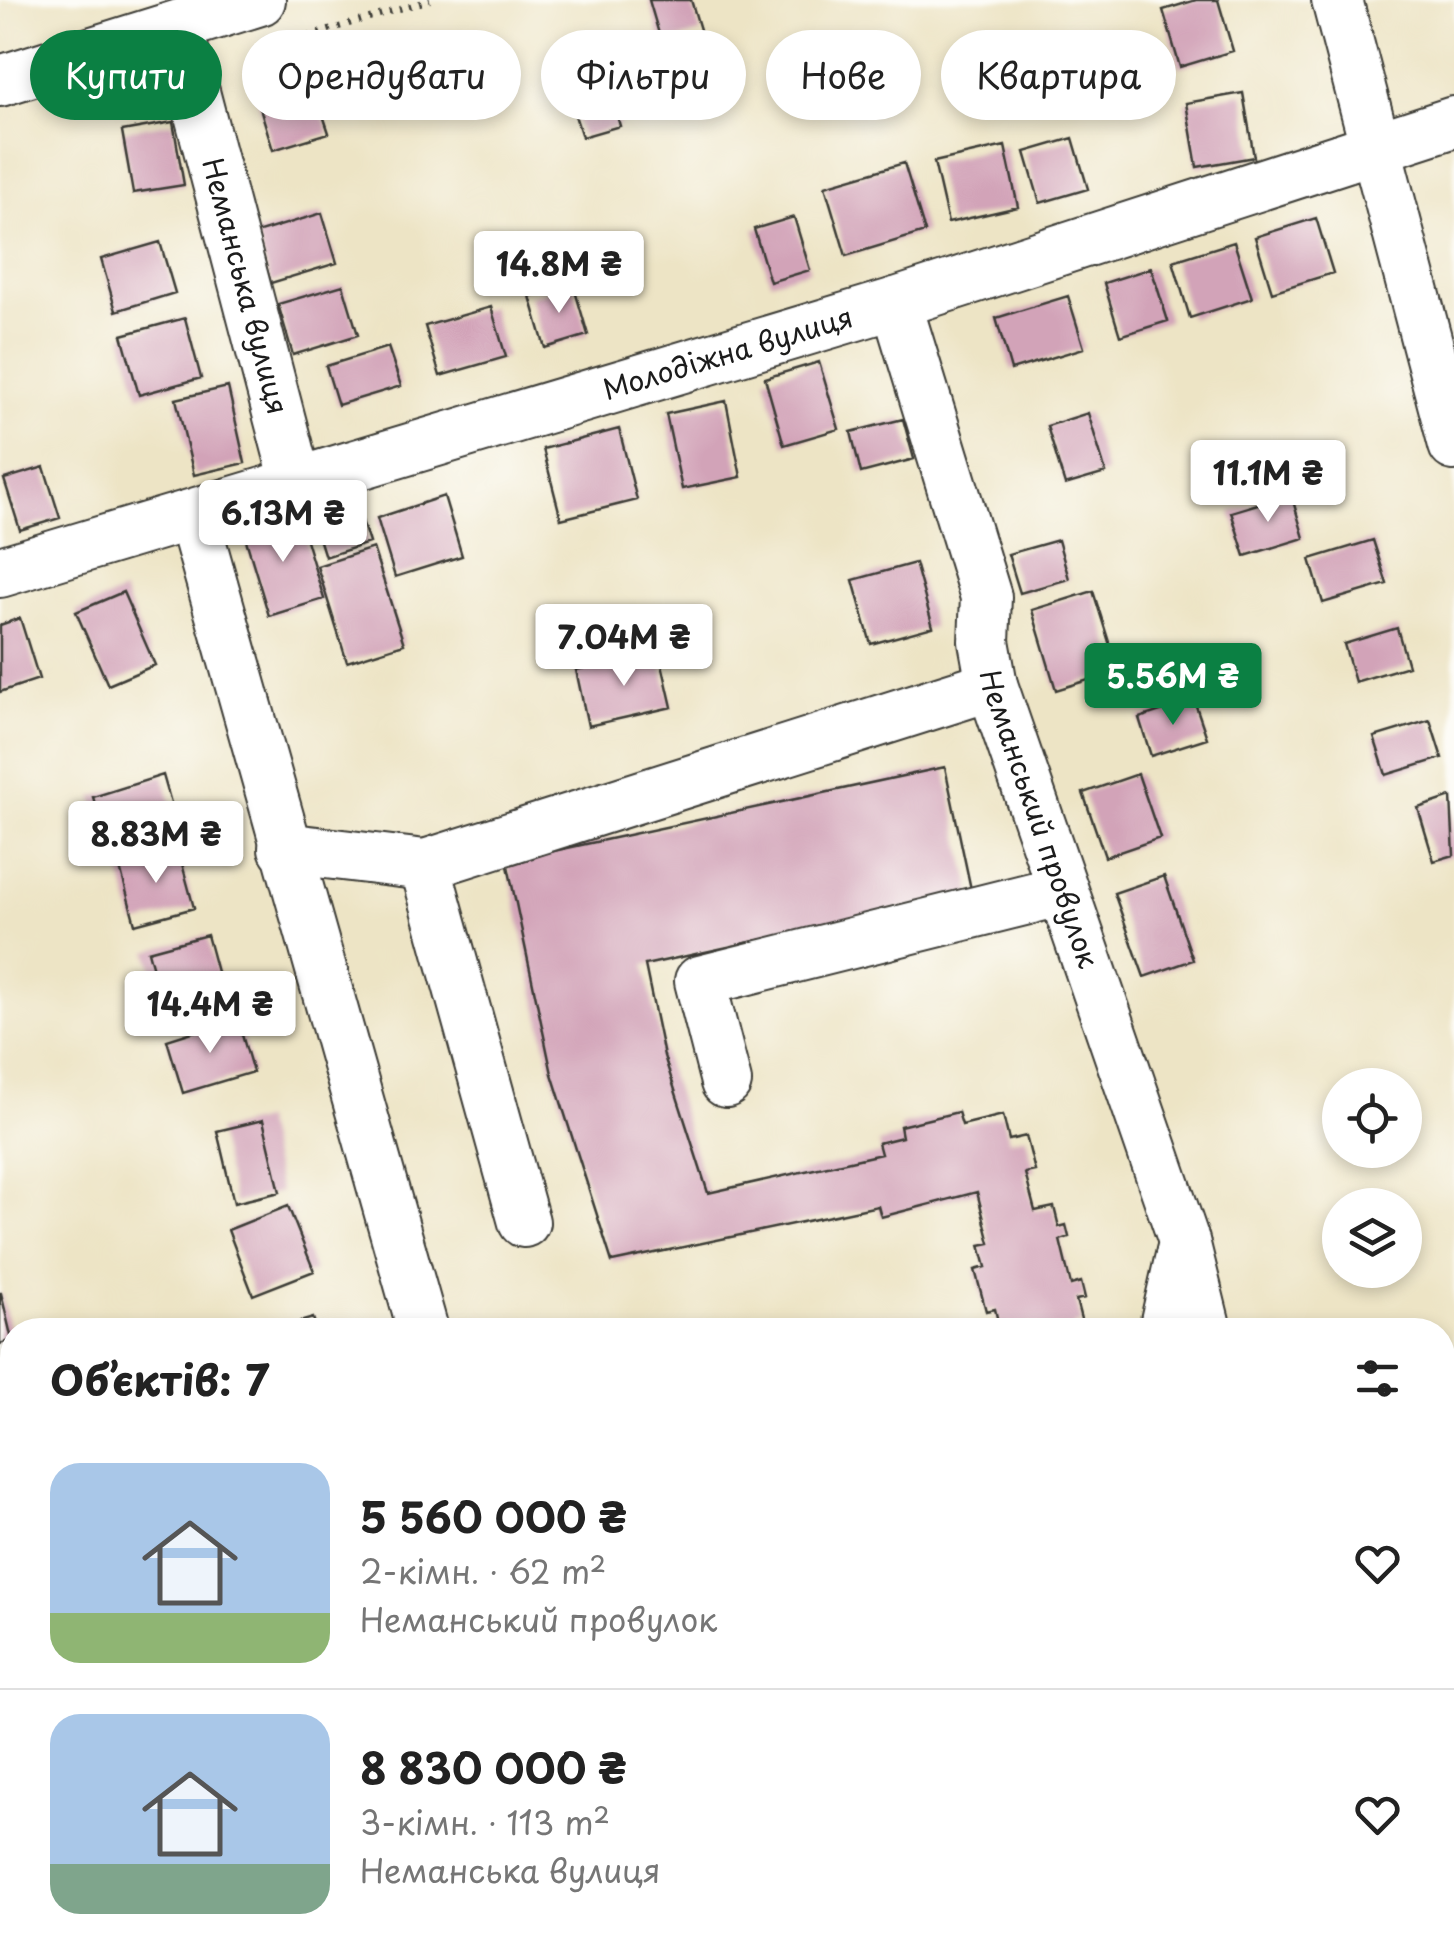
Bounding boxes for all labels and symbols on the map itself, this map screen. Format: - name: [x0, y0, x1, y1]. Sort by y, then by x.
- street label: Неманська вулиця: [192, 153, 301, 419]
- pin: 14.8M ₴: [467, 231, 651, 316]
- street label: Молодіжна вулиця: [597, 294, 858, 410]
- pin: 11.1M ₴: [1176, 440, 1360, 525]
- pin: 6.13M ₴: [191, 480, 375, 565]
- pin: 7.04M ₴: [532, 604, 716, 689]
- pin: 5.56M ₴: [1081, 643, 1265, 728]
- street label: Неманський провулок: [970, 667, 1111, 974]
- pin: 8.83M ₴: [64, 801, 248, 886]
- pin: 14.4M ₴: [118, 971, 302, 1056]

